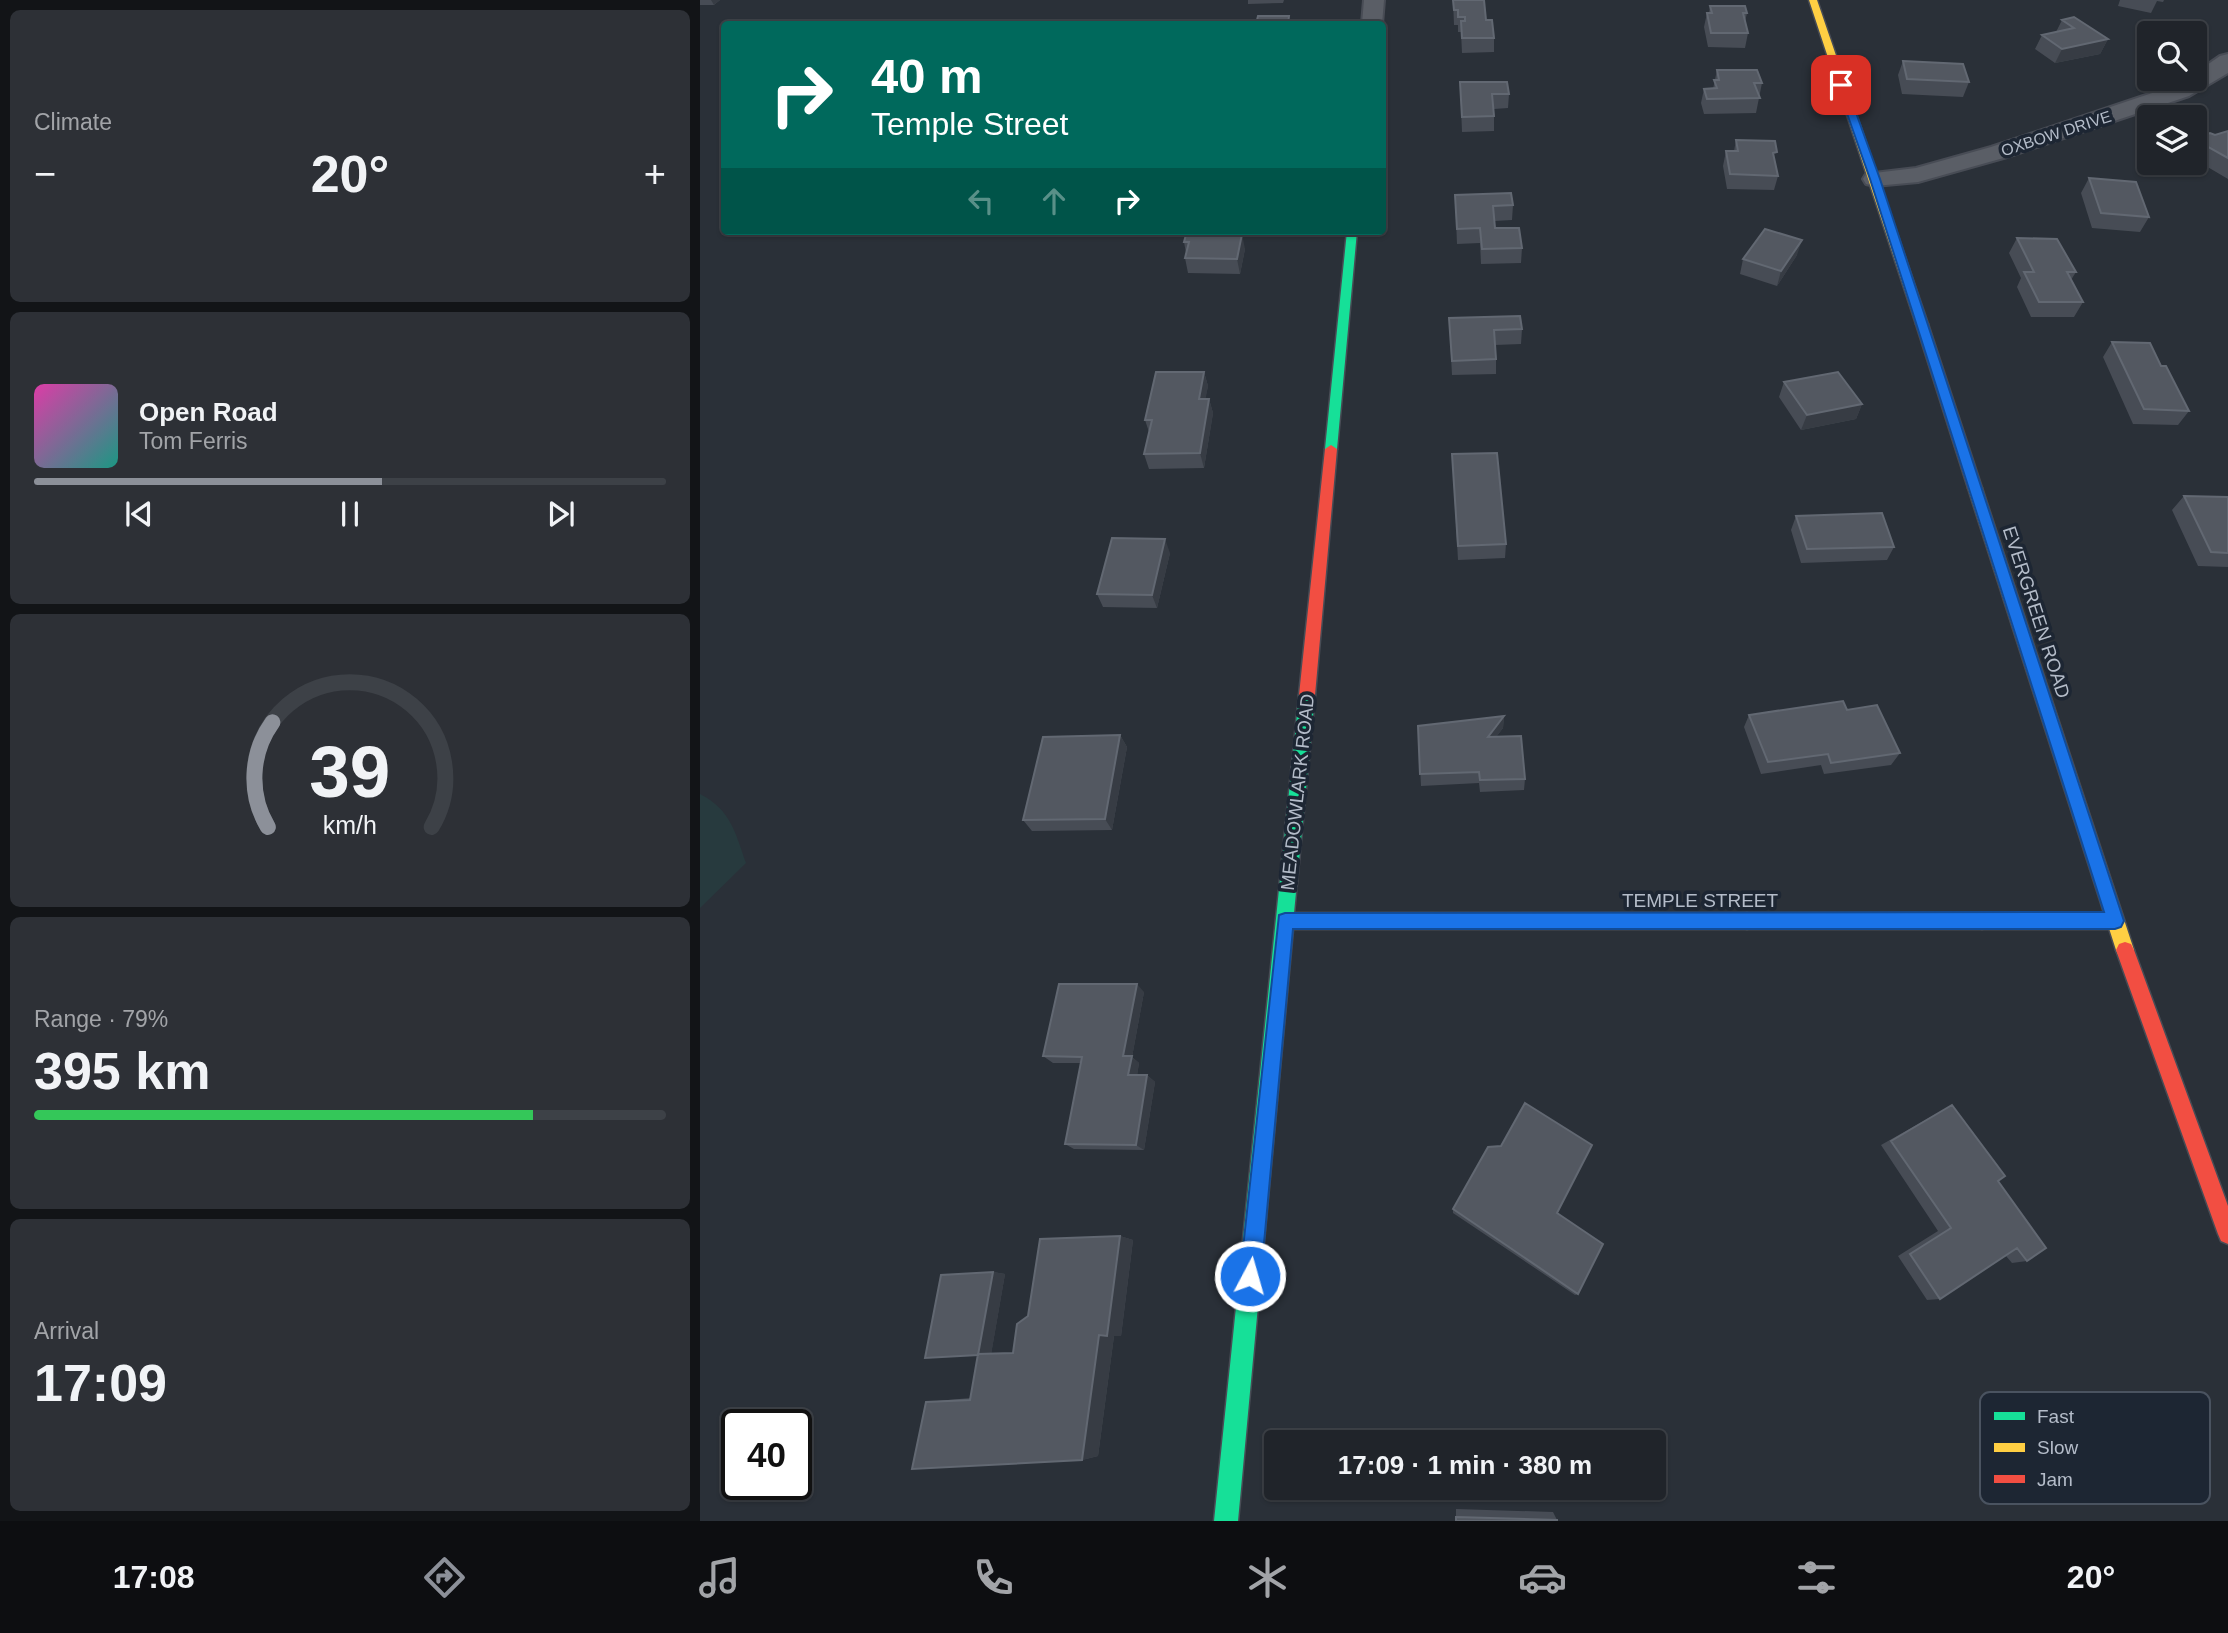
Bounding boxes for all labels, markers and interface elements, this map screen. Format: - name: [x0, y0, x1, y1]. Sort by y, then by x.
- map controls: [2137, 21, 2207, 175]
- button: search: [2137, 21, 2207, 91]
- icon: right: [756, 49, 847, 140]
- text: 40 m: [871, 49, 983, 103]
- pin: [1811, 55, 1871, 115]
- icon: arrive: [1822, 66, 1860, 104]
- button: layers: [2137, 105, 2207, 175]
- text: Temple Street: [871, 106, 1068, 142]
- street label: OXBOW DRIVE: [1999, 108, 2113, 159]
- text: Climate: [34, 109, 112, 135]
- text: 20°: [311, 145, 389, 203]
- text: −: [34, 153, 56, 195]
- text: +: [644, 153, 666, 195]
- icon: left: [962, 182, 1000, 220]
- icon: ahead: [1035, 182, 1073, 220]
- icon: right: [1108, 182, 1146, 220]
- text: Open Road: [139, 397, 278, 427]
- text: Tom Ferris: [139, 428, 248, 454]
- icon: previous: [120, 495, 158, 533]
- icon: pause: [331, 495, 369, 533]
- icon: next: [542, 495, 580, 533]
- street label: EVERGREEN ROAD: [1999, 524, 2074, 701]
- street label: MEADOWLARK ROAD: [1277, 693, 1318, 891]
- text: 39: [310, 731, 390, 812]
- text: km/h: [323, 810, 377, 838]
- street label: TEMPLE STREET: [1622, 890, 1779, 911]
- text: Range · 79%: [34, 1006, 168, 1032]
- text: 395 km: [34, 1042, 210, 1100]
- position arrow: [1213, 1239, 1287, 1313]
- text: Arrival: [34, 1318, 99, 1344]
- text: 17:09: [34, 1354, 167, 1412]
- legend: [1980, 1392, 2210, 1504]
- text: Fast: [2037, 1406, 2075, 1427]
- speed limit sign: 40: [721, 1409, 812, 1500]
- text: Slow: [2037, 1437, 2078, 1458]
- text: 17:09 · 1 min · 380 m: [1338, 1450, 1592, 1480]
- text: Jam: [2037, 1469, 2073, 1490]
- icon: directions: [420, 1553, 469, 1602]
- icon: music: [695, 1553, 744, 1602]
- icon: phone: [969, 1553, 1018, 1602]
- icon: climate: [1243, 1553, 1292, 1602]
- icon: car: [1518, 1553, 1567, 1602]
- icon: filters: [1792, 1553, 1841, 1602]
- text: 17:08: [113, 1559, 195, 1595]
- text: 20°: [2067, 1559, 2115, 1595]

